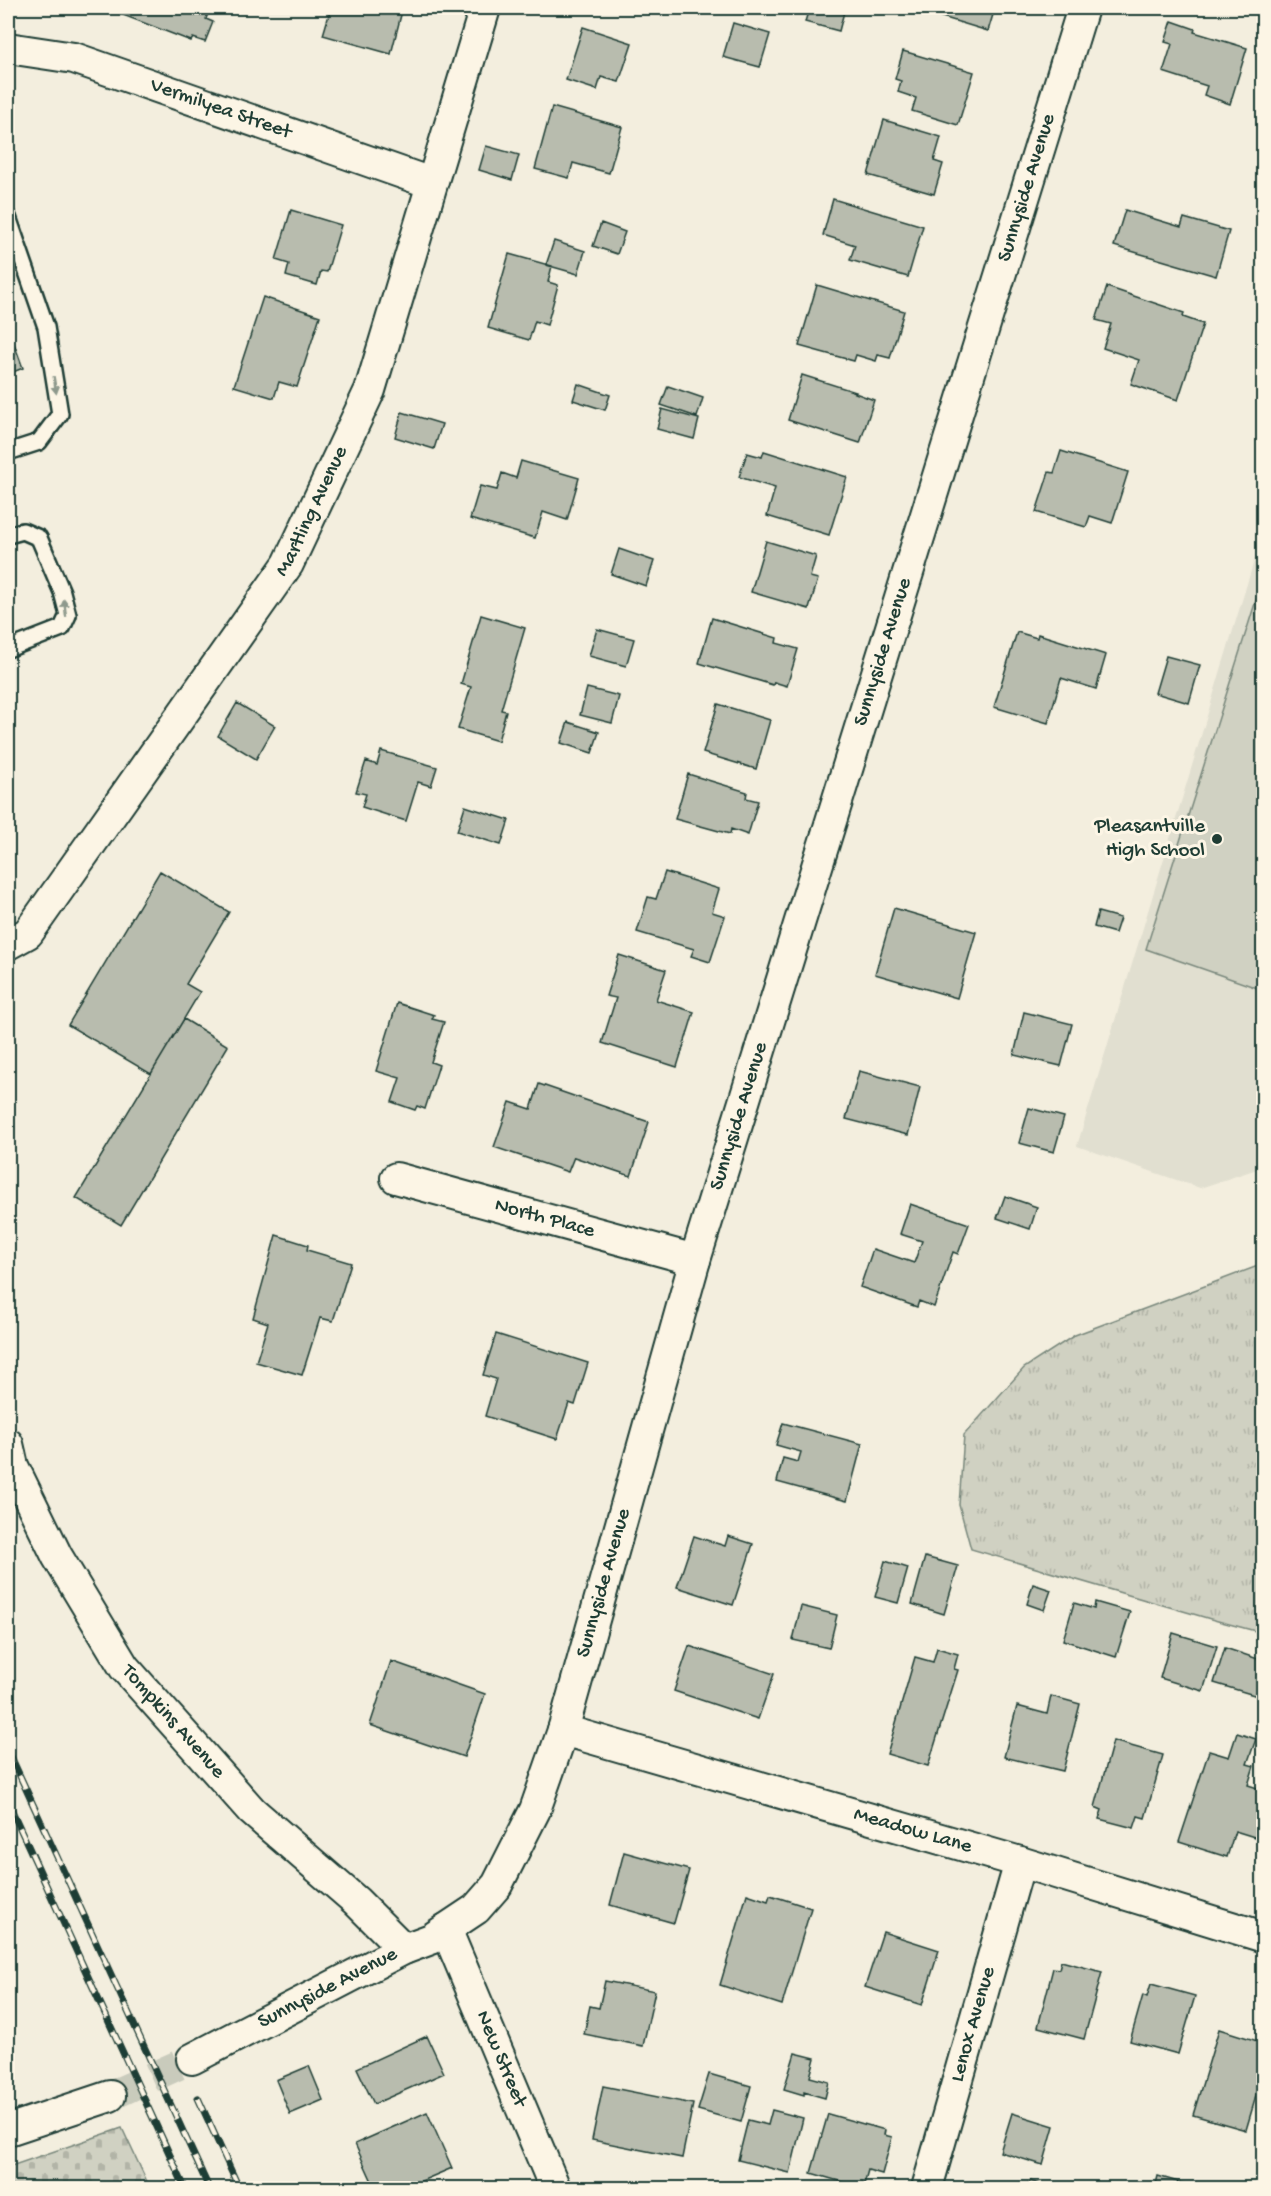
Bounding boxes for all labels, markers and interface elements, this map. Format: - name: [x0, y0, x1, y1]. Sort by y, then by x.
- street label: Vermilyea Street: [146, 73, 297, 146]
- street label: Sunnyside Avenue: [993, 110, 1062, 265]
- one-way arrow: [51, 376, 60, 395]
- street label: Martling Avenue: [270, 441, 355, 582]
- street label: Sunnyside Avenue: [849, 574, 918, 729]
- one-way arrow: [61, 598, 70, 617]
- place label: Pleasantville High School: [1093, 815, 1206, 864]
- marker: Pleasantville High School: [1210, 832, 1224, 846]
- street label: Sunnyside Avenue: [705, 1038, 775, 1193]
- street label: North Place: [492, 1193, 598, 1245]
- street label: Sunnyside Avenue: [571, 1505, 637, 1660]
- street label: Tompkins Avenue: [115, 1659, 231, 1785]
- street label: Meadow Lane: [851, 1802, 976, 1860]
- street label: Sunnyside Avenue: [254, 1942, 403, 2035]
- street label: Lenox Avenue: [945, 1963, 1002, 2085]
- street label: New Street: [469, 2007, 533, 2113]

